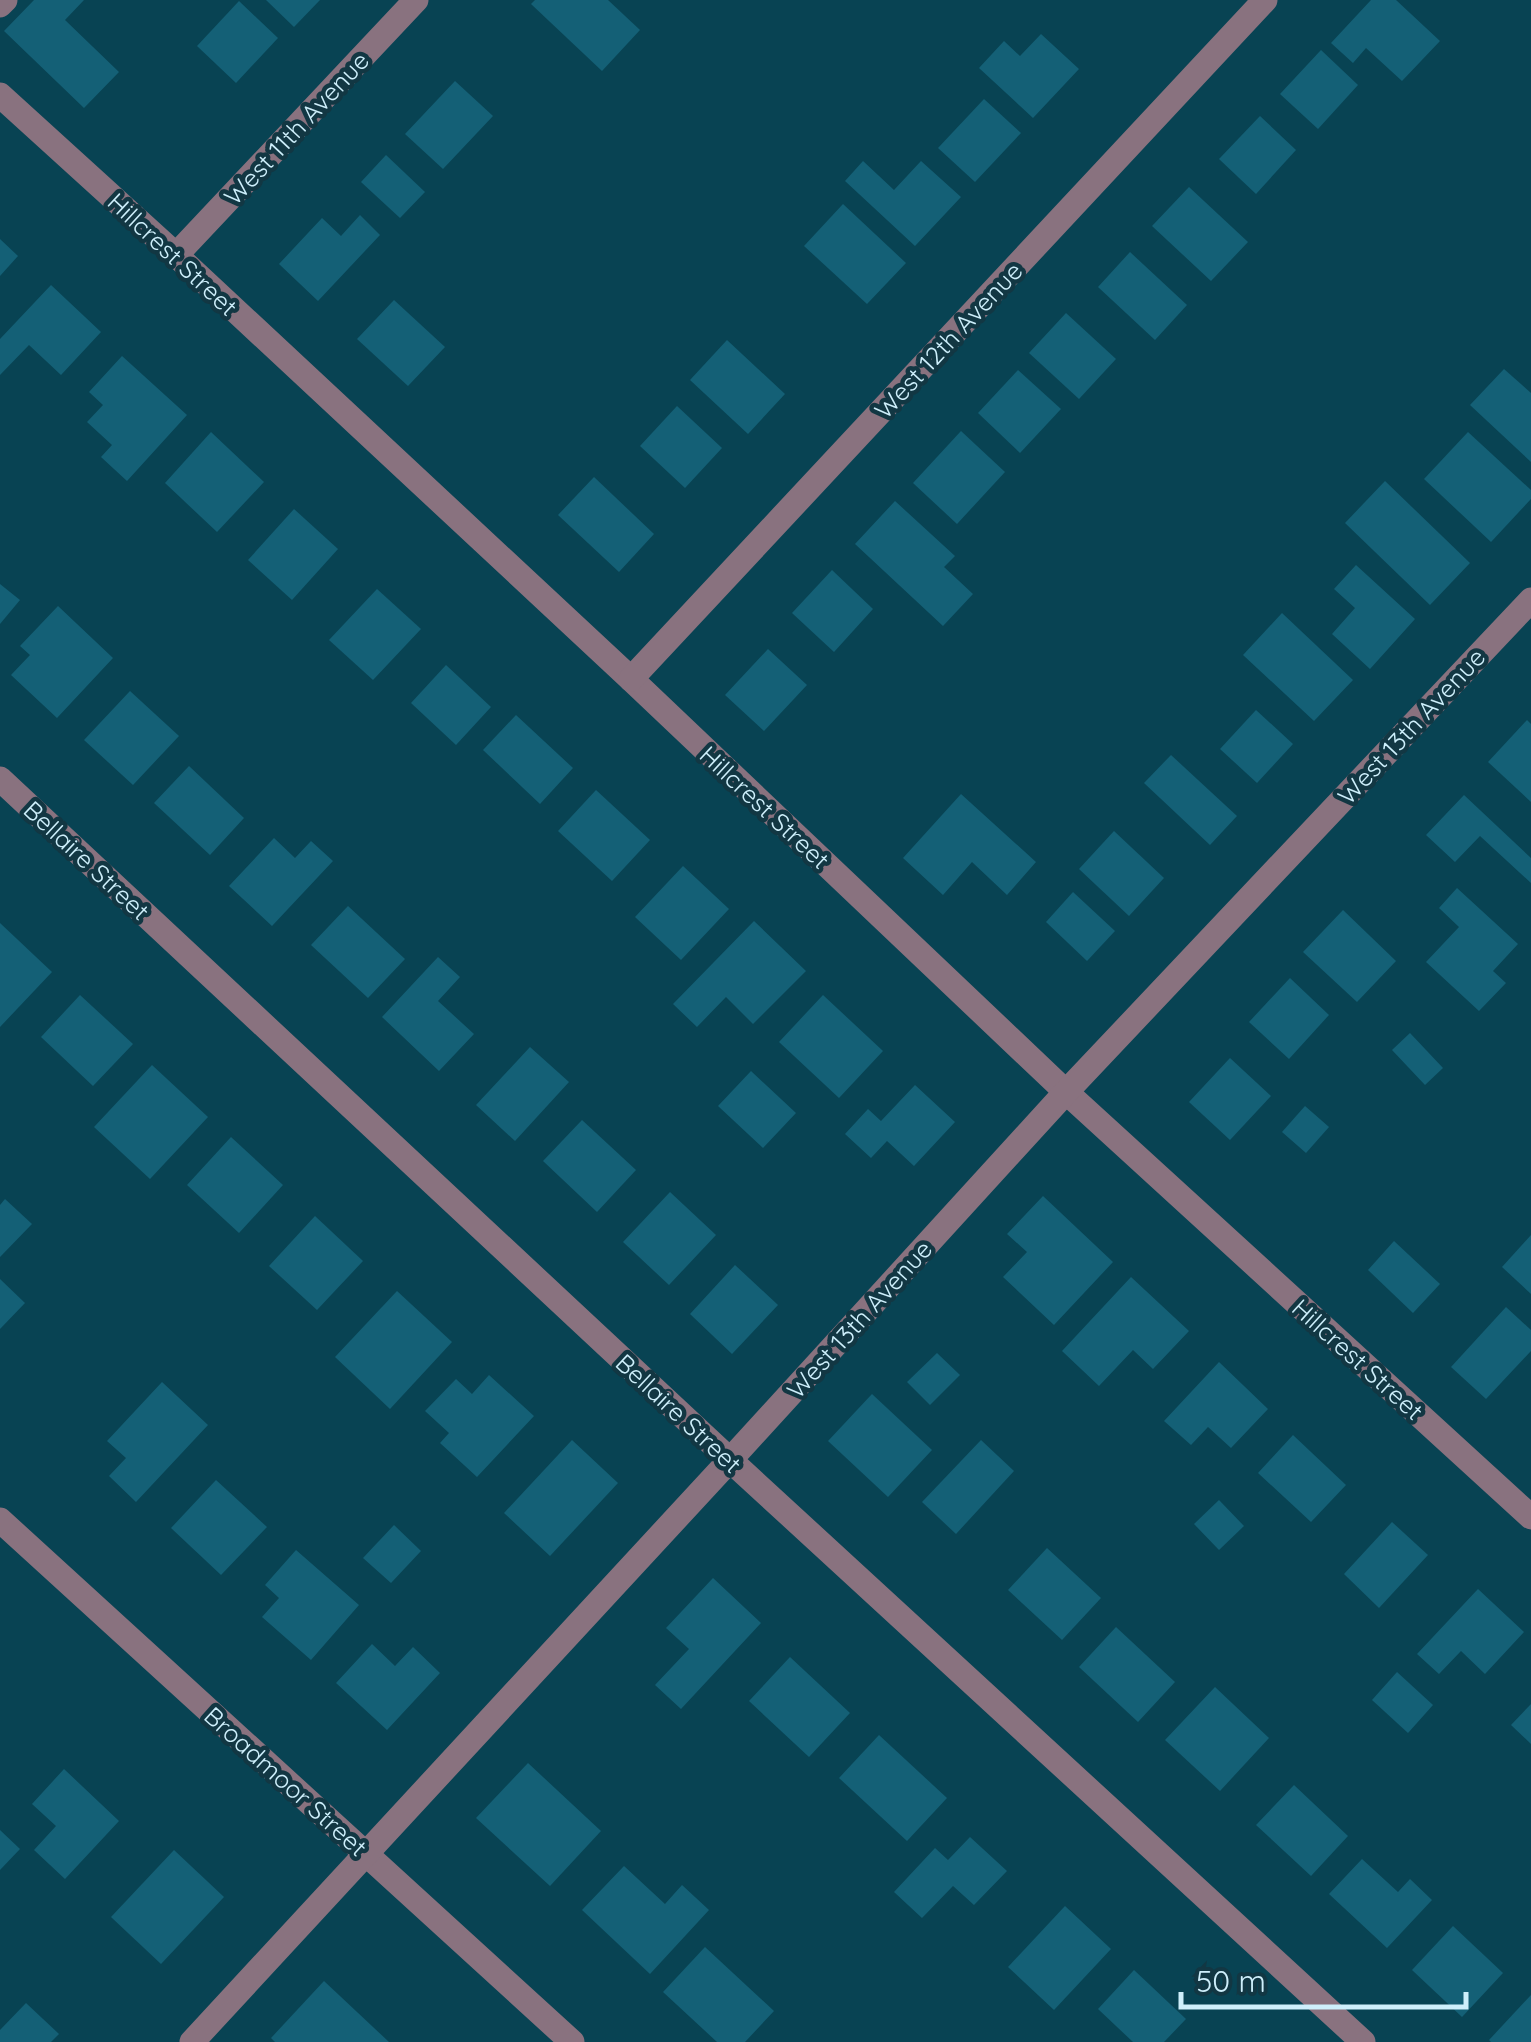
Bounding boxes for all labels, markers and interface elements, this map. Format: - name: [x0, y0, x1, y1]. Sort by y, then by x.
- street label: West 11th Avenue: [217, 45, 375, 211]
- street label: Hillcrest Street: [102, 186, 244, 322]
- street label: West 12th Avenue: [867, 255, 1029, 425]
- street label: West 13th Avenue: [1331, 641, 1491, 811]
- street label: Hillcrest Street: [694, 739, 836, 875]
- street label: Bellaire Street: [18, 794, 156, 926]
- street label: West 13th Avenue: [780, 1233, 938, 1405]
- street label: Hillcrest Street: [1286, 1292, 1430, 1426]
- street label: Bellaire Street: [610, 1347, 748, 1479]
- street label: Broadmoor Street: [198, 1700, 374, 1862]
- scale bar: [1181, 1947, 1466, 2009]
- text: 50 m: [1196, 1962, 1266, 2000]

